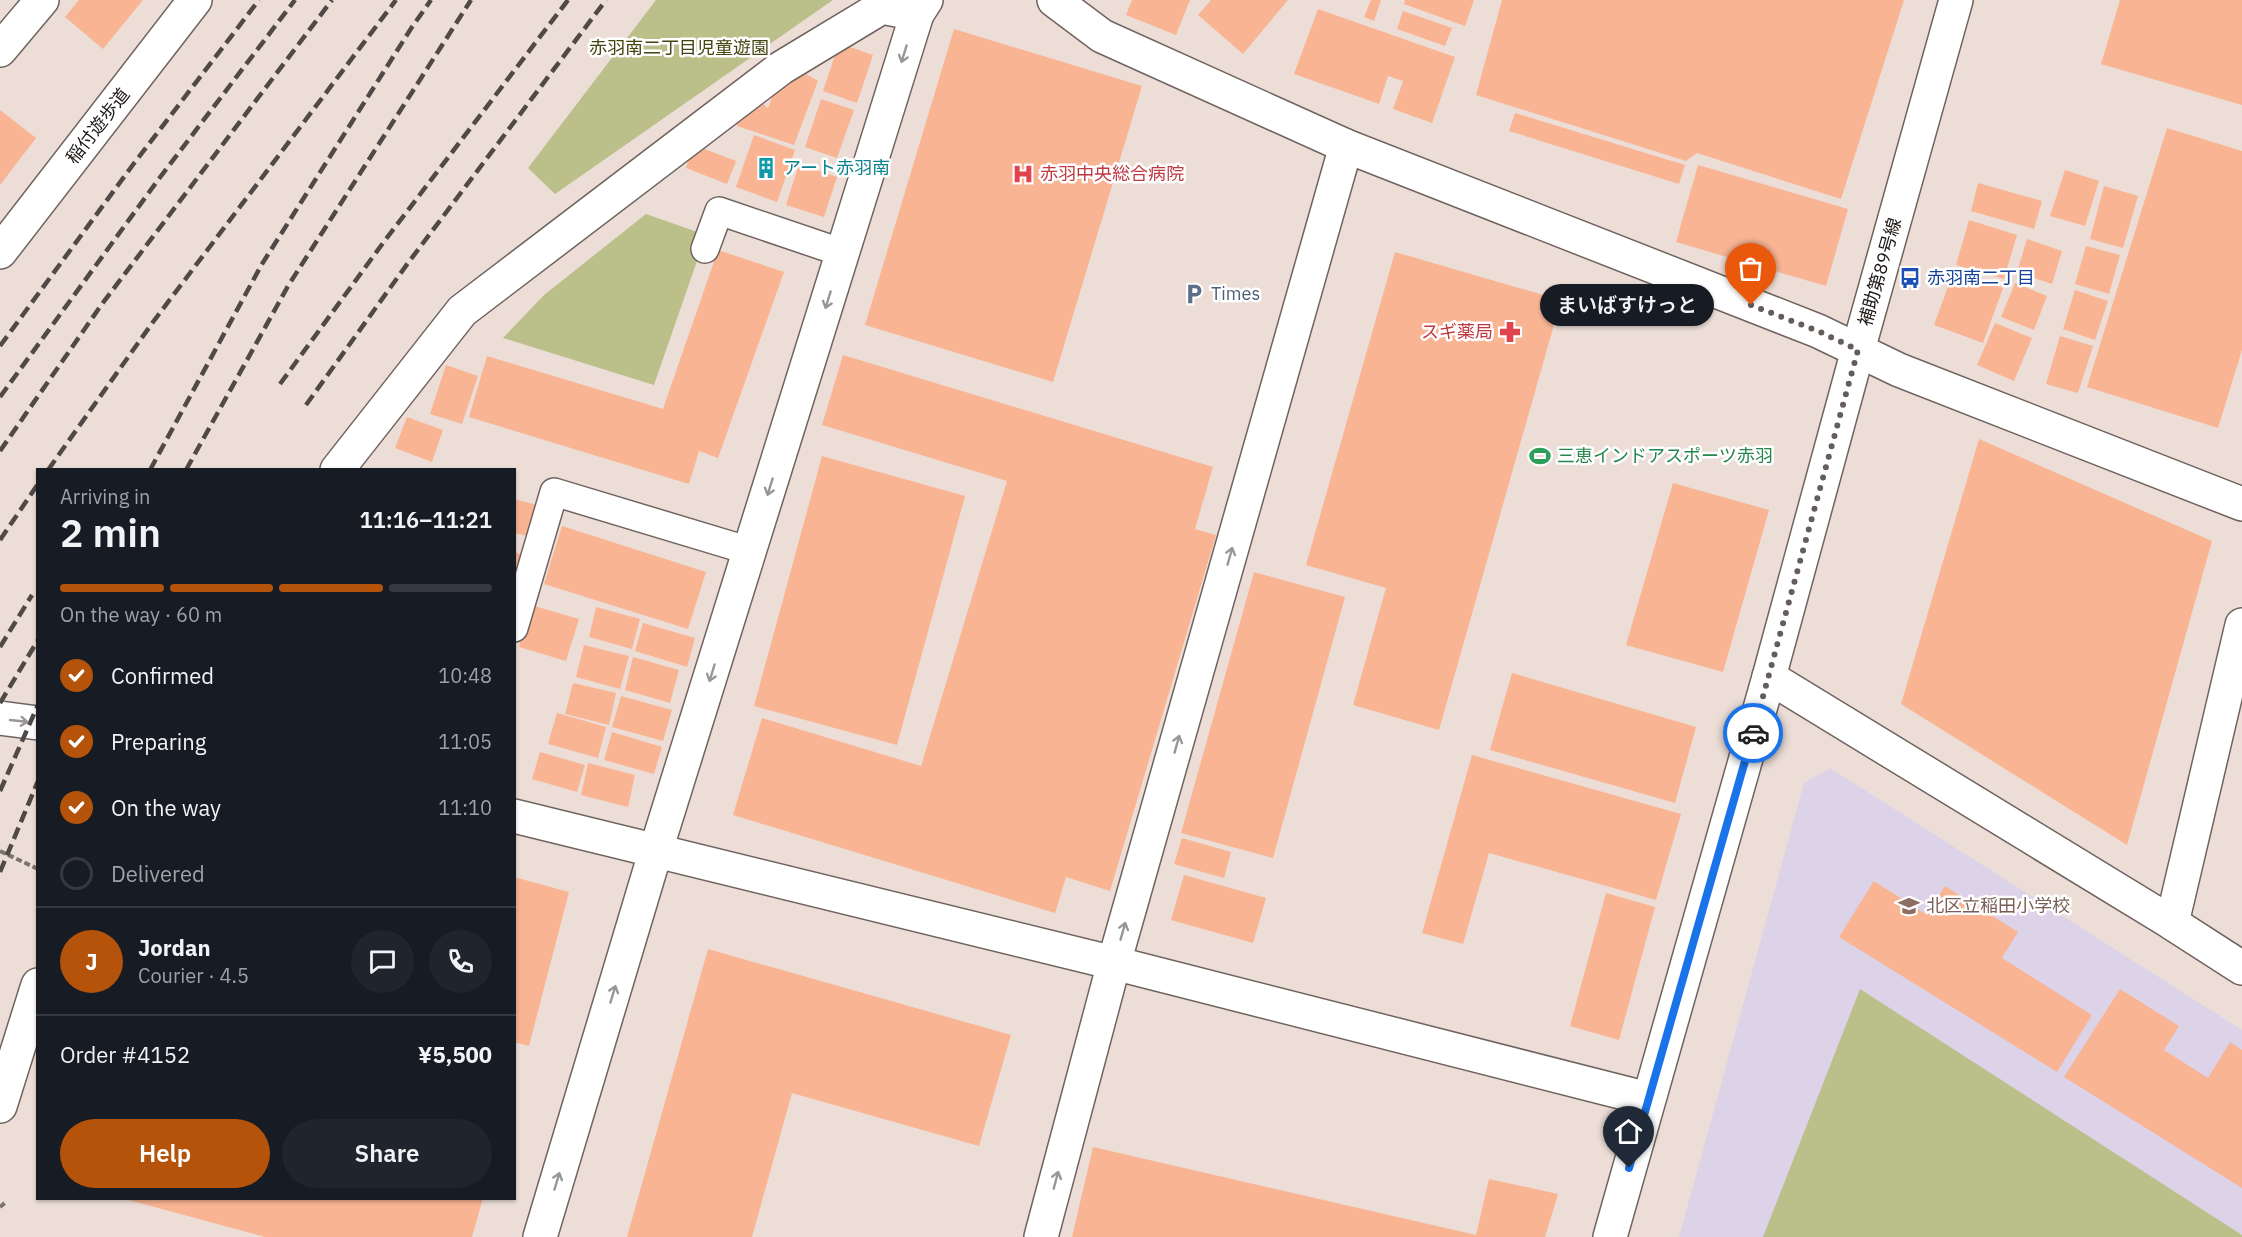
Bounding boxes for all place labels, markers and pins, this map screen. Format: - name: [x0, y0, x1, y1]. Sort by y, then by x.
- building icon: アート赤羽南: [754, 156, 778, 180]
- place label: アート赤羽南: [783, 156, 890, 179]
- hospital icon: 赤羽中央総合病院: [1011, 162, 1035, 186]
- place label: 赤羽中央総合病院: [1040, 162, 1184, 185]
- pin: [1725, 243, 1776, 305]
- bus stop icon: 赤羽南二丁目: [1898, 266, 1922, 290]
- place label: 赤羽南二丁目: [1927, 266, 2035, 289]
- parking icon: Times: [1182, 282, 1206, 306]
- place label: Times: [1211, 282, 1260, 305]
- callout: まいばすけっと: [1541, 284, 1715, 326]
- place label: スギ薬局: [1421, 320, 1493, 343]
- pharmacy icon: スギ薬局: [1498, 320, 1522, 344]
- sports icon: 三恵インドアスポーツ赤羽: [1528, 444, 1552, 468]
- place label: 三恵インドアスポーツ赤羽: [1557, 444, 1773, 467]
- school or university icon: 北区立稲田小学校: [1897, 894, 1921, 918]
- place label: 北区立稲田小学校: [1926, 894, 2070, 917]
- pin: [1603, 1106, 1654, 1168]

